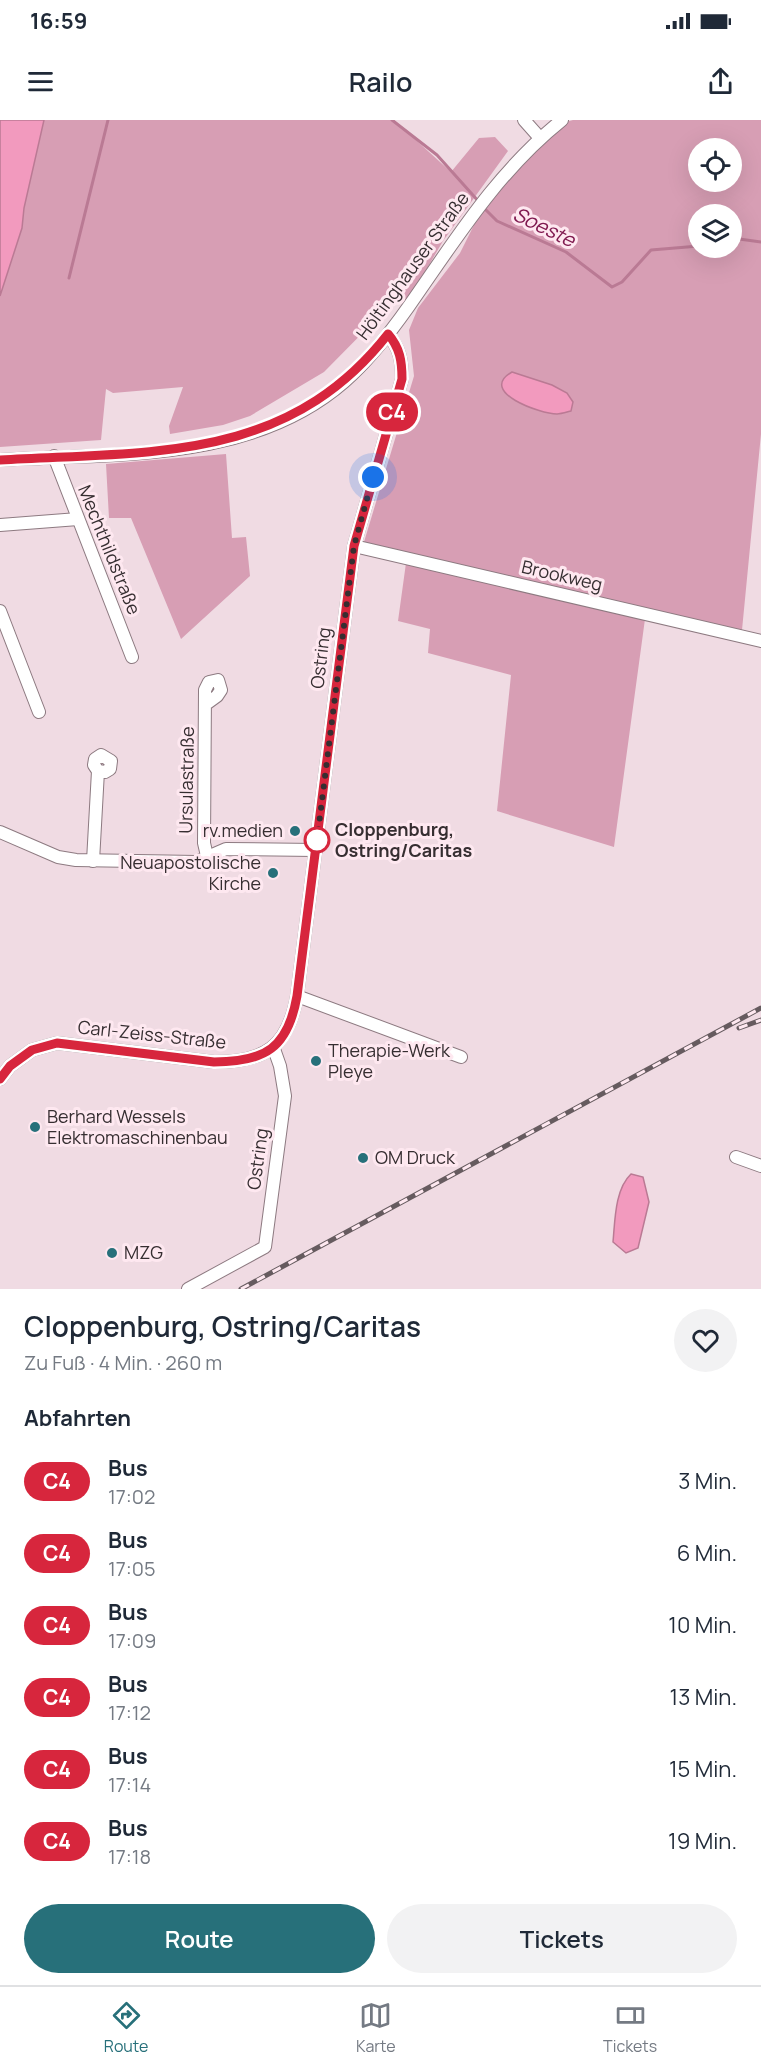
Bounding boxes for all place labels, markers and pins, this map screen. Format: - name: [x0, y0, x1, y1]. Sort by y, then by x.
- place label: Cloppenburg, Ostring/Caritas: [335, 817, 472, 862]
- place label: rv.medien: [203, 818, 283, 842]
- marker: rv.medien: [288, 824, 302, 838]
- marker: Cloppenburg, Ostring/Caritas: [304, 827, 330, 853]
- place label: Neuapostolische Kirche: [120, 850, 261, 895]
- marker: Neuapostolische Kirche: [266, 866, 280, 880]
- place label: Therapie-Werk Pleye: [328, 1038, 451, 1083]
- marker: Therapie-Werk Pleye: [309, 1054, 323, 1068]
- place label: Berhard Wessels Elektromaschinenbau: [47, 1104, 228, 1149]
- marker: Berhard Wessels Elektromaschinenbau: [28, 1120, 42, 1134]
- place label: OM Druck: [375, 1145, 456, 1169]
- marker: OM Druck: [356, 1151, 370, 1165]
- place label: MZG: [124, 1240, 163, 1264]
- marker: MZG: [105, 1246, 119, 1260]

